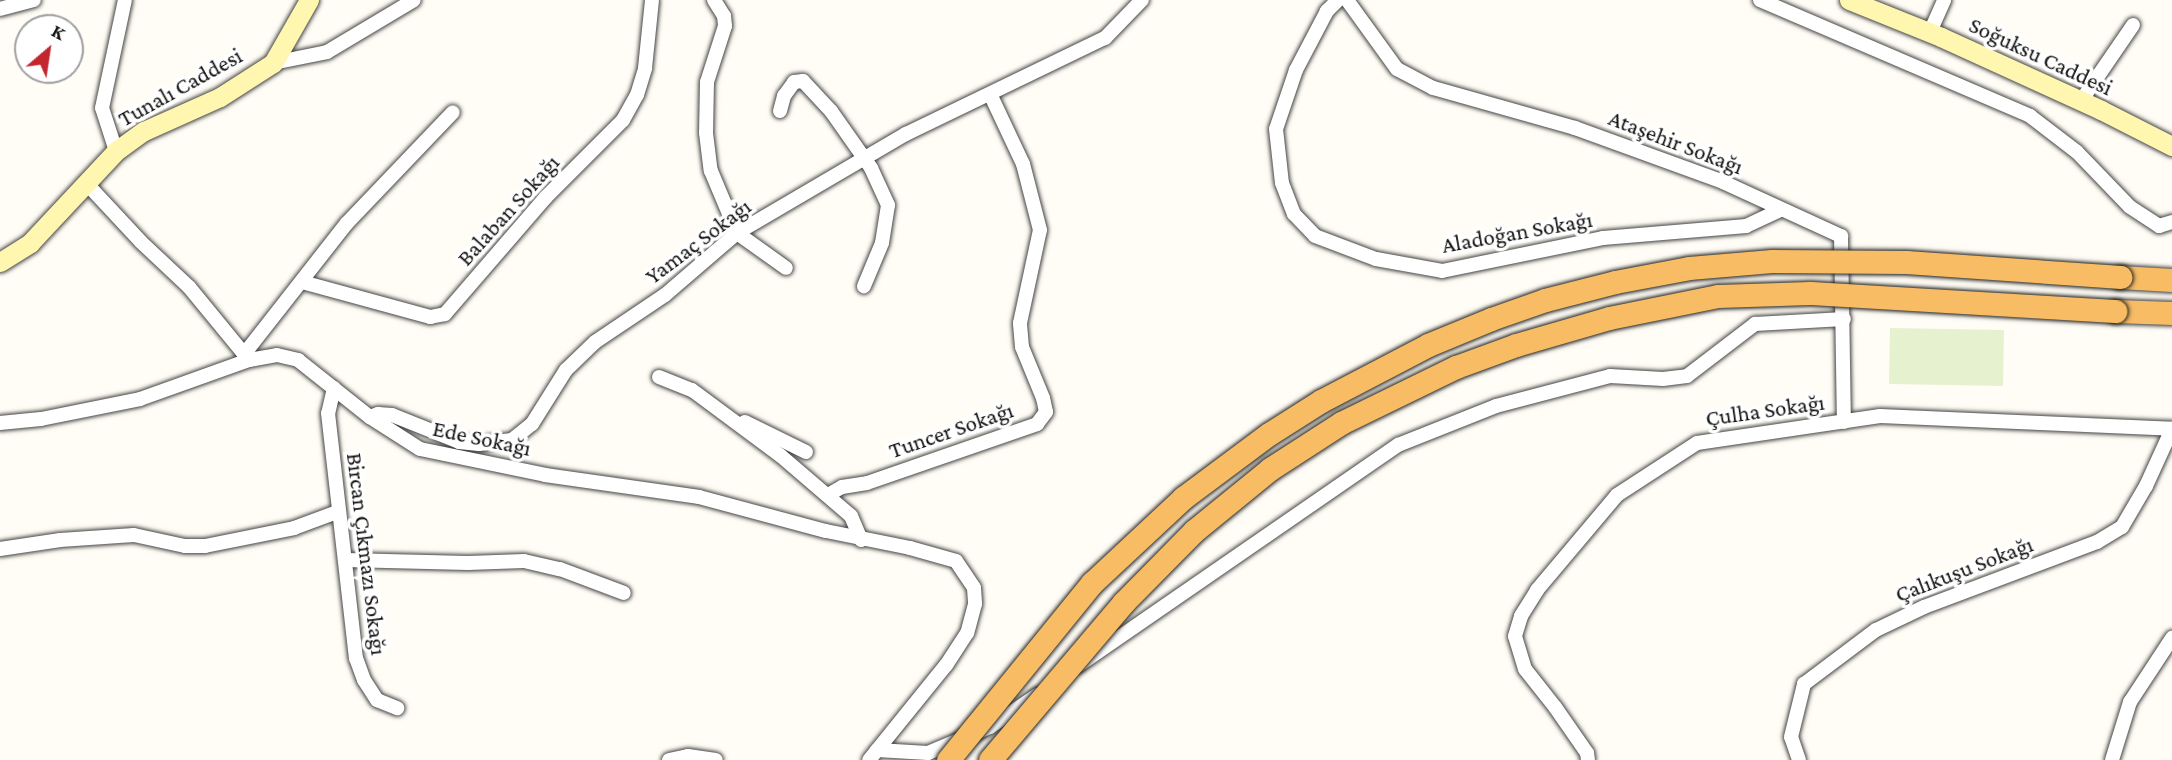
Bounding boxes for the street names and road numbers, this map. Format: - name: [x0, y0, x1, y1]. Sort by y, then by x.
- street label: Soğuksu Caddesi: [1965, 11, 2117, 101]
- street label: Tunalı Caddesi: [113, 42, 247, 132]
- street label: Ataşehir Sokağı: [1605, 104, 1747, 180]
- street label: Balaban Sokağı: [451, 149, 565, 271]
- street label: Yamaç Sokağı: [640, 192, 756, 290]
- street label: Aladoğan Sokağı: [1440, 205, 1594, 259]
- street label: Çulha Sokağı: [1704, 388, 1826, 432]
- street label: Tuncer Sokağı: [885, 396, 1017, 464]
- street label: Ede Sokağı: [430, 414, 534, 462]
- street label: Bircan Çıkmazı Sokağı: [341, 451, 393, 657]
- street label: Çalıkuşu Sokağı: [1891, 530, 2037, 608]

